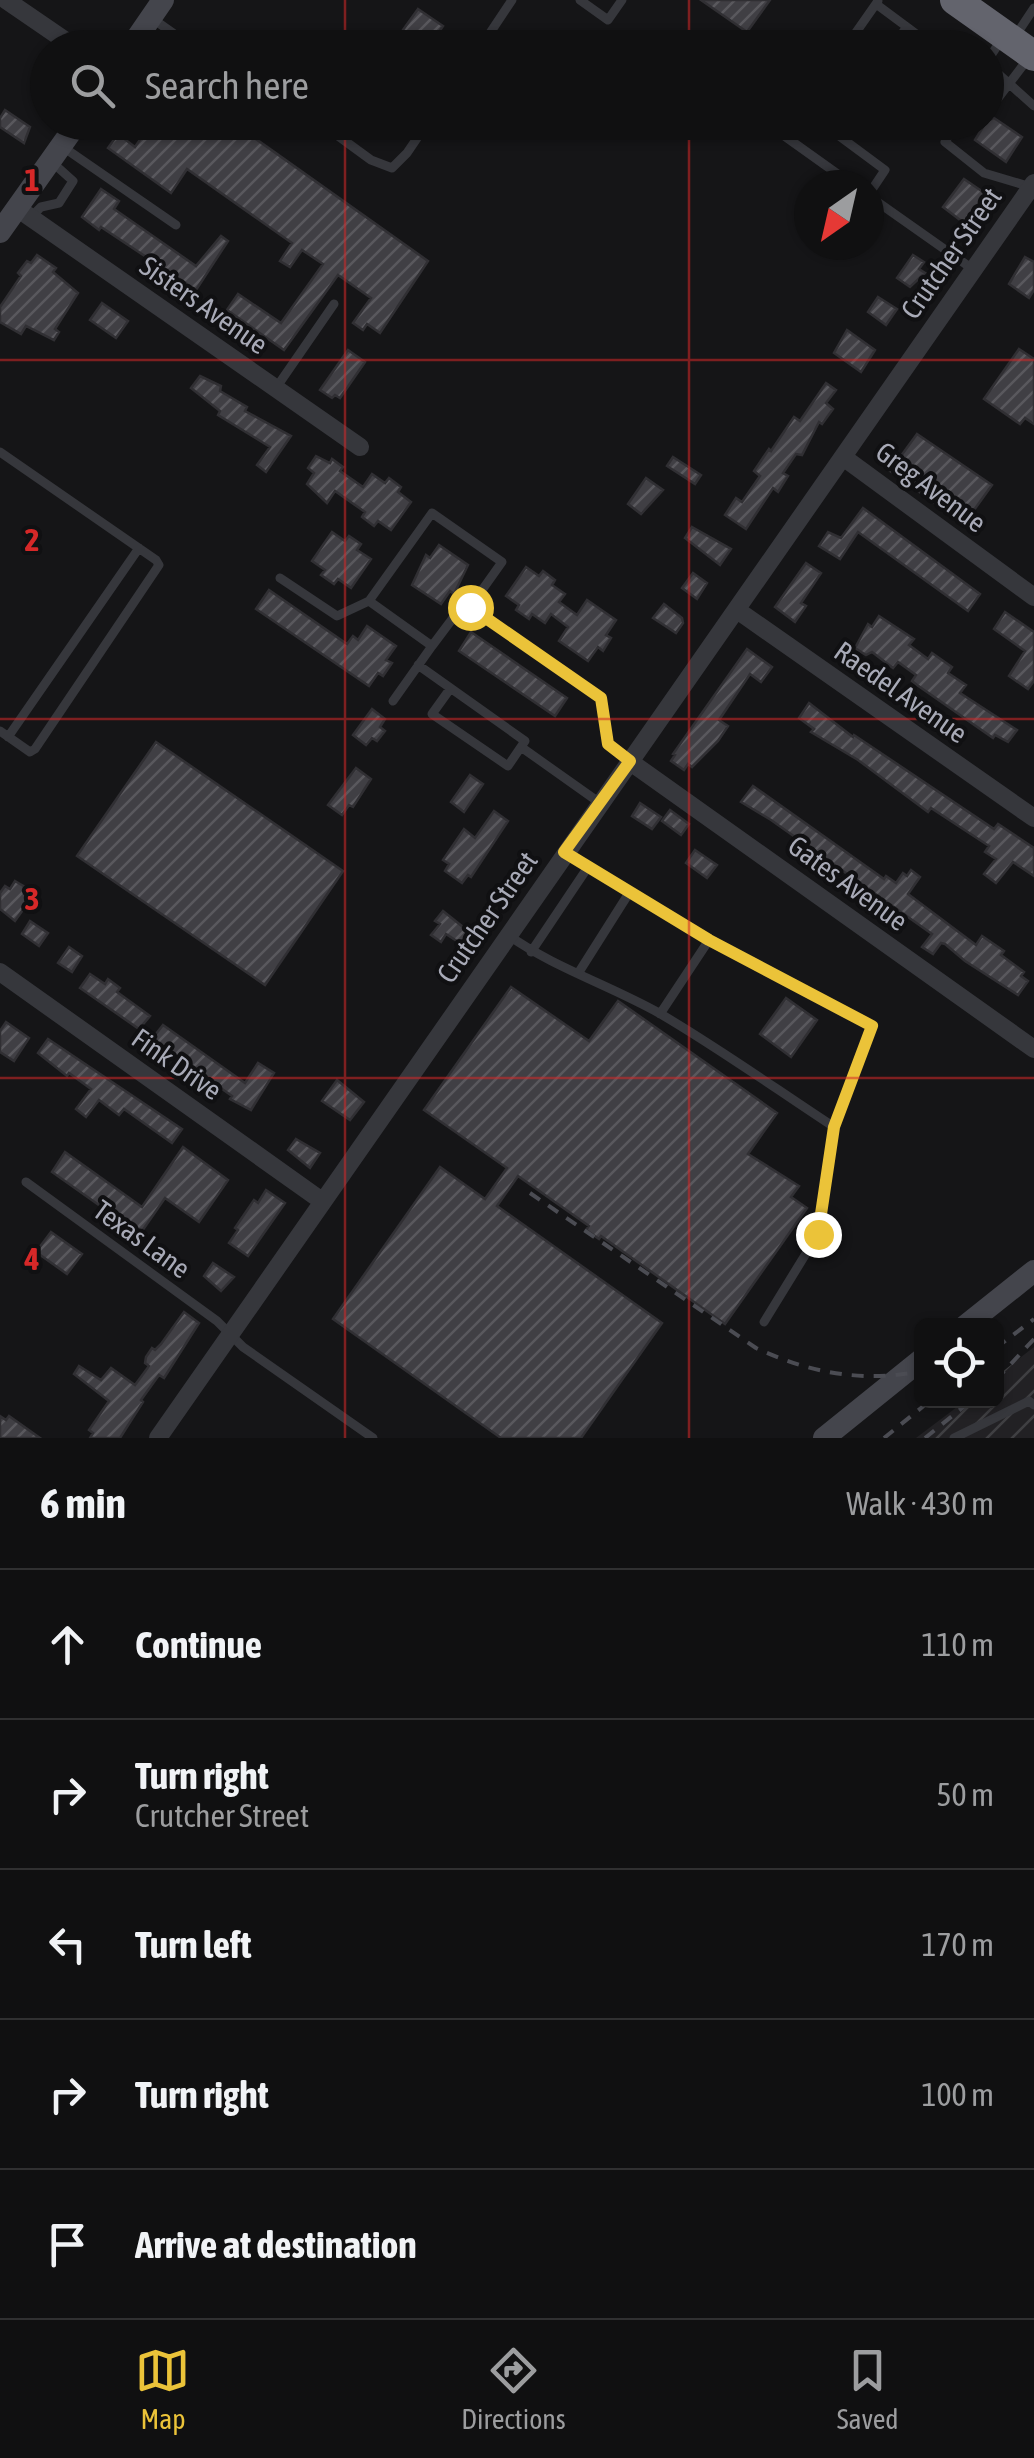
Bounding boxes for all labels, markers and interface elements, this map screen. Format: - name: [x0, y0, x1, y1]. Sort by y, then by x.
- search box: [30, 30, 1004, 140]
- icon: search: [65, 58, 120, 113]
- text: Search here: [145, 64, 309, 107]
- text: 1: [24, 161, 40, 198]
- north arrow: [794, 170, 884, 260]
- street label: Crutcher Street: [894, 181, 1008, 325]
- street label: Sisters Avenue: [134, 249, 274, 361]
- street label: Greg Avenue: [870, 435, 992, 539]
- text: 2: [24, 521, 40, 558]
- route start: [448, 585, 494, 631]
- street label: Raedel Avenue: [829, 635, 973, 749]
- street label: Gates Avenue: [782, 829, 914, 937]
- street label: Crutcher Street: [430, 845, 544, 989]
- text: 3: [24, 880, 40, 917]
- street label: Fink Drive: [126, 1022, 228, 1106]
- street label: Texas Lane: [88, 1193, 196, 1285]
- route end: [796, 1212, 842, 1258]
- text: 4: [23, 1240, 40, 1277]
- map controls: [914, 1318, 1004, 1408]
- button: locate: [914, 1318, 1004, 1408]
- text: 6 min: [40, 1479, 126, 1527]
- text: Walk · 430 m: [846, 1485, 994, 1522]
- icon: ahead: [40, 1617, 95, 1672]
- text: Continue: [135, 1623, 262, 1666]
- text: 110 m: [921, 1626, 994, 1663]
- text: Turn right: [135, 1754, 269, 1797]
- icon: right: [40, 1767, 95, 1822]
- text: 50 m: [936, 1776, 994, 1813]
- text: Crutcher Street: [135, 1797, 309, 1834]
- icon: left: [40, 1917, 95, 1972]
- text: Turn left: [135, 1923, 251, 1966]
- text: 170 m: [921, 1926, 994, 1963]
- icon: right: [40, 2067, 95, 2122]
- text: Turn right: [135, 2073, 269, 2116]
- text: 100 m: [921, 2076, 994, 2113]
- icon: arrive: [40, 2217, 95, 2272]
- text: Arrive at destination: [135, 2223, 417, 2266]
- tab: Map: [135, 2343, 190, 2435]
- tab: Directions: [461, 2343, 566, 2435]
- tab: Saved: [837, 2343, 899, 2435]

